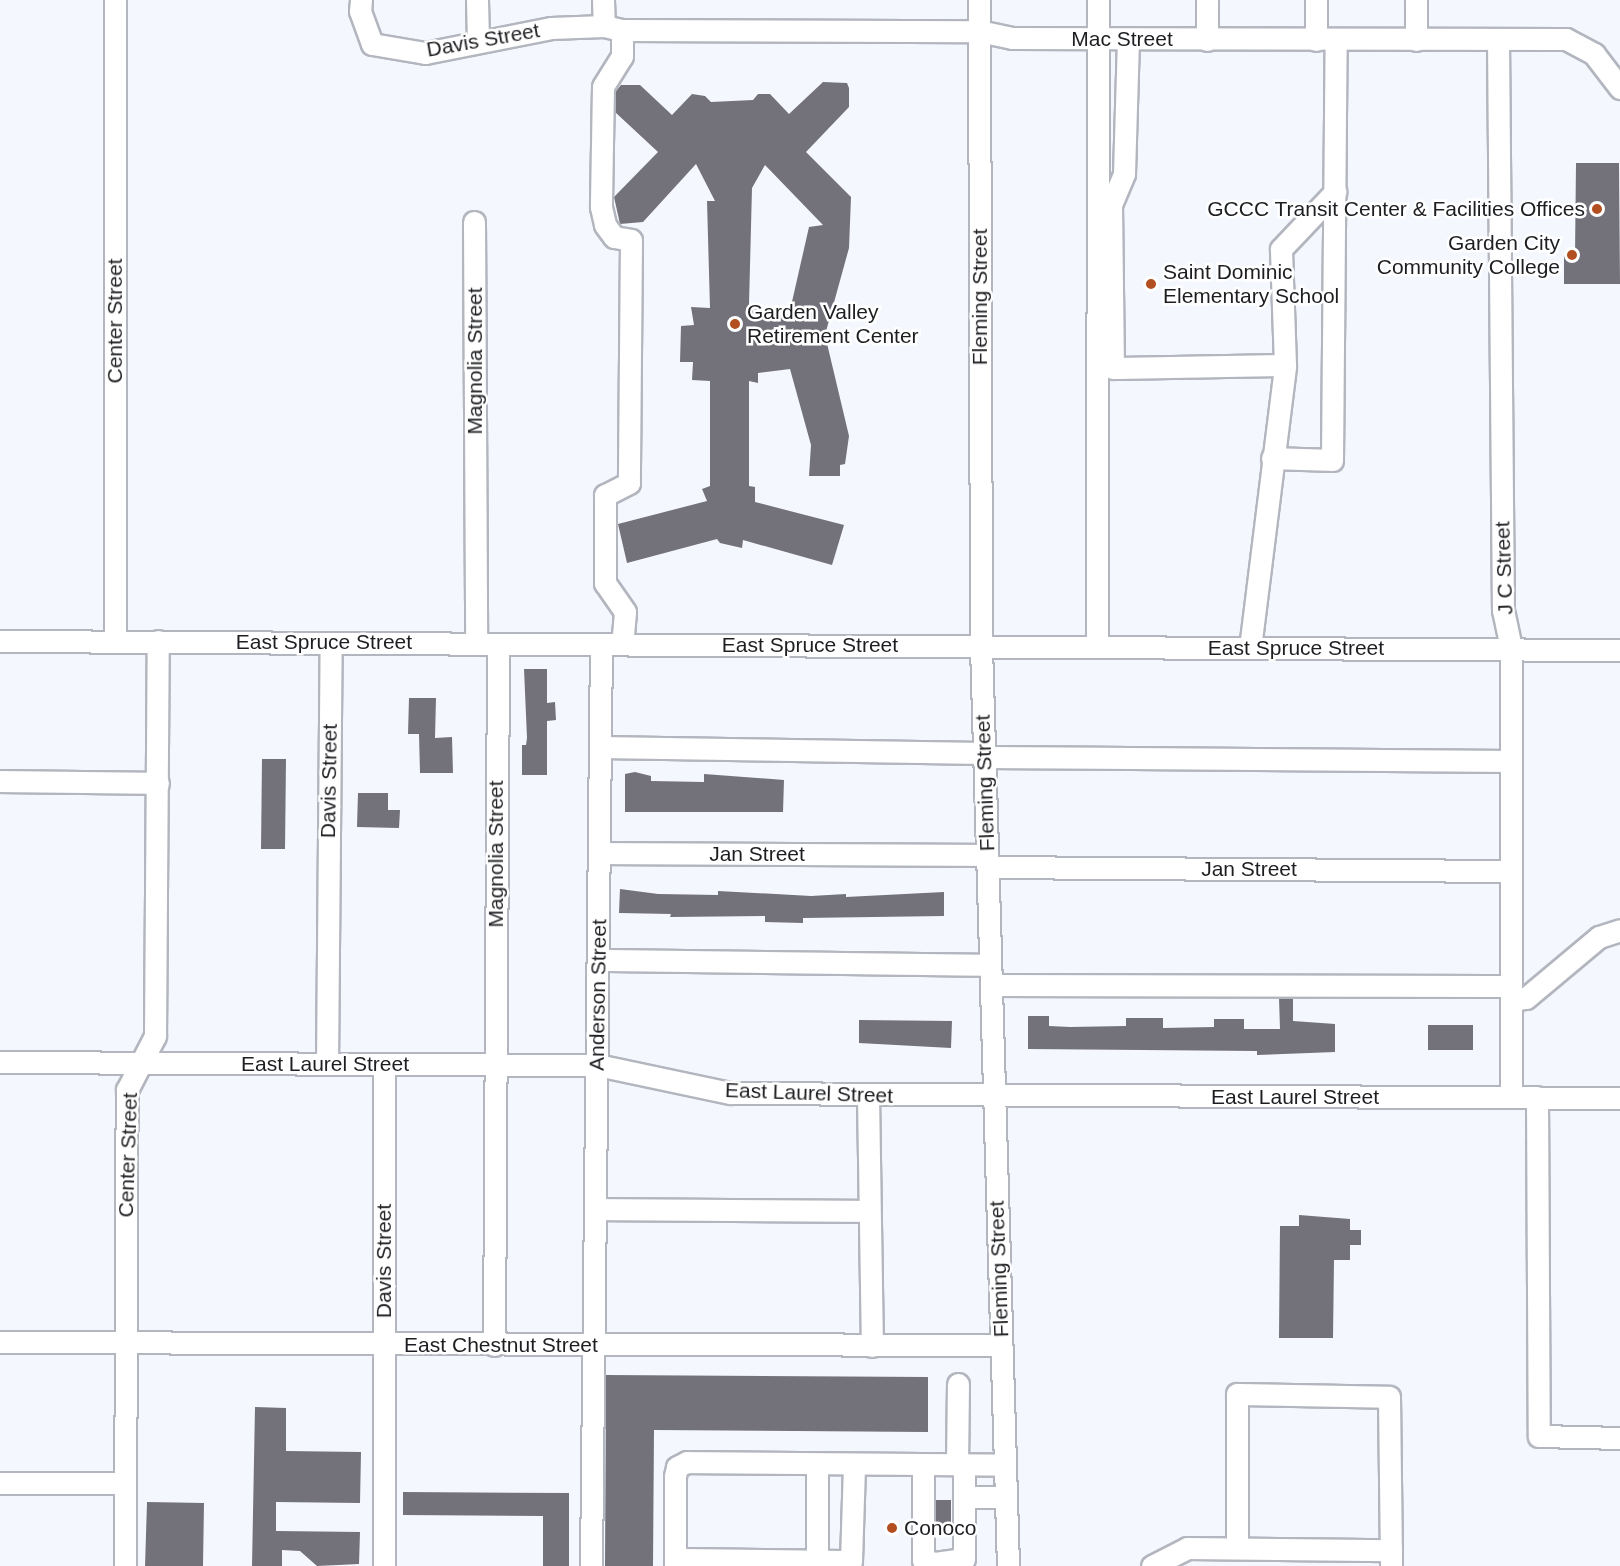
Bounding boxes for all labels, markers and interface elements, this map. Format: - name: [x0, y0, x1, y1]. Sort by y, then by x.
- street label: Davis Street: [424, 18, 542, 62]
- street label: Mac Street: [1071, 26, 1173, 52]
- place label: GCCC Transit Center & Facilities Offices: [1207, 196, 1585, 222]
- marker: GCCC Transit Center & Facilities Offices: [1590, 202, 1604, 216]
- street label: Fleming Street: [967, 229, 993, 365]
- place label: Garden City Community College: [1377, 230, 1560, 280]
- marker: Garden City Community College: [1565, 248, 1579, 262]
- street label: Center Street: [102, 259, 128, 383]
- place label: Saint Dominic Elementary School: [1163, 259, 1339, 309]
- marker: Saint Dominic Elementary School: [1144, 277, 1158, 291]
- street label: Magnolia Street: [462, 287, 488, 435]
- place label: Garden Valley Retirement Center: [747, 299, 919, 349]
- marker: Garden Valley Retirement Center: [728, 317, 742, 331]
- street label: J C Street: [1490, 521, 1518, 615]
- street label: East Spruce Street: [236, 629, 412, 655]
- street label: East Spruce Street: [722, 632, 898, 658]
- street label: East Spruce Street: [1208, 635, 1384, 661]
- street label: Fleming Street: [970, 714, 1000, 852]
- street label: Davis Street: [315, 724, 343, 838]
- street label: Magnolia Street: [483, 780, 509, 928]
- street label: Jan Street: [709, 841, 805, 867]
- street label: Jan Street: [1201, 856, 1297, 882]
- street label: Anderson Street: [584, 919, 612, 1071]
- street label: East Laurel Street: [241, 1051, 409, 1077]
- street label: East Laurel Street: [725, 1077, 893, 1109]
- street label: East Laurel Street: [1211, 1084, 1379, 1110]
- street label: Center Street: [113, 1092, 143, 1218]
- street label: Fleming Street: [984, 1200, 1014, 1338]
- street label: Davis Street: [371, 1204, 397, 1318]
- street label: East Chestnut Street: [404, 1332, 598, 1358]
- place label: Conoco: [904, 1515, 976, 1541]
- marker: Conoco: [885, 1521, 899, 1535]

